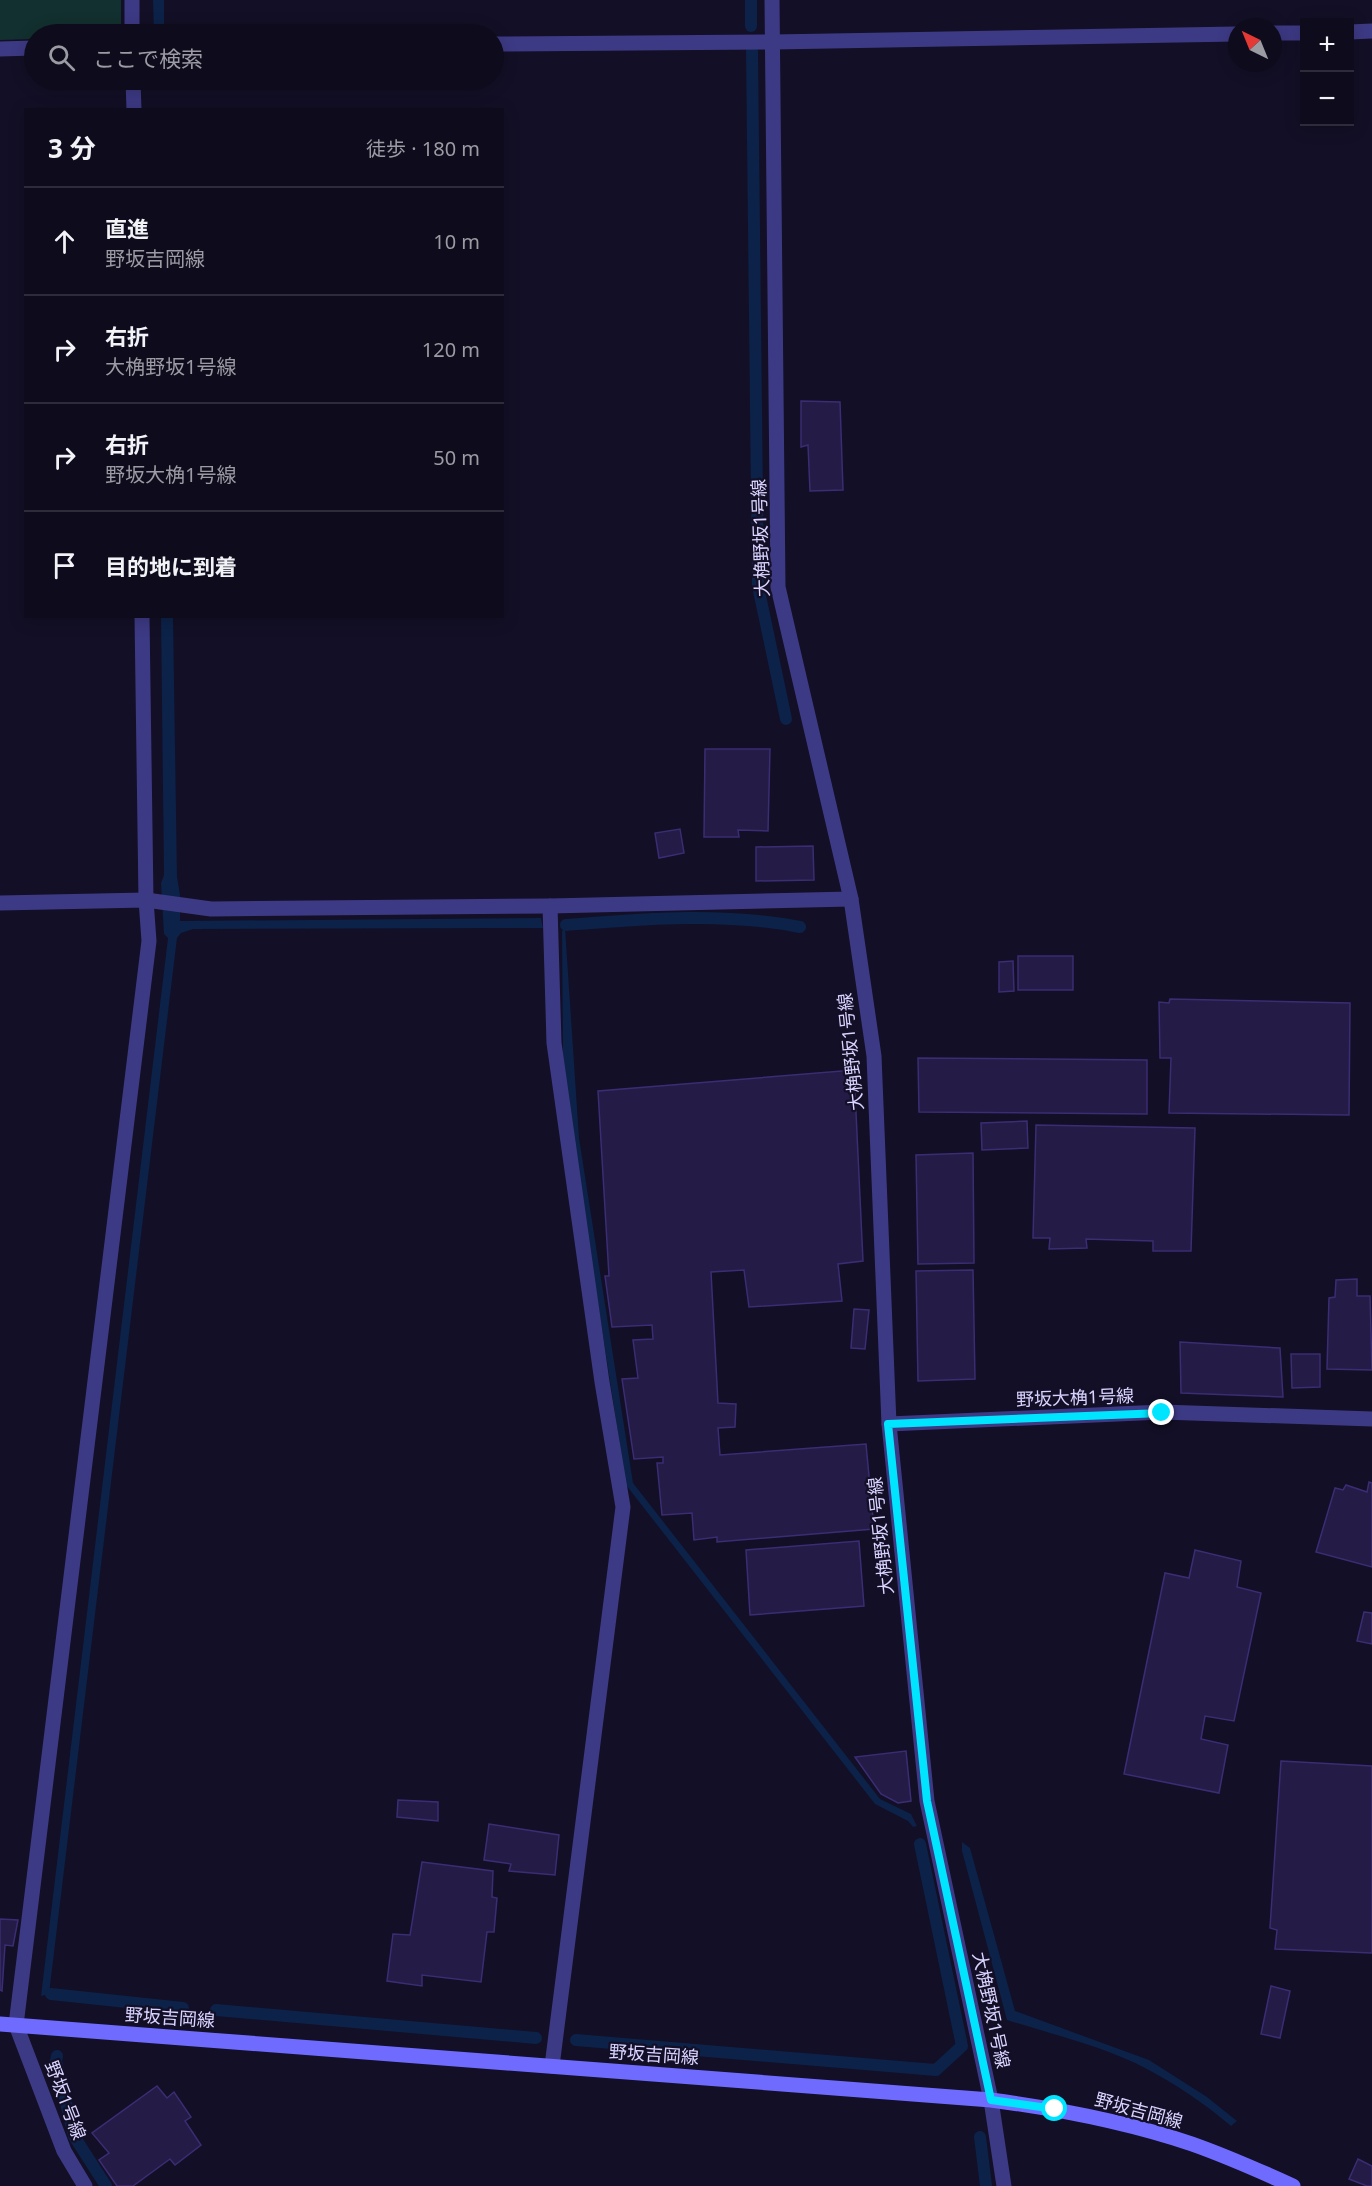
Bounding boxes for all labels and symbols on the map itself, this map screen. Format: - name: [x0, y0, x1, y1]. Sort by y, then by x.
- north arrow: [1228, 18, 1282, 72]
- street label: 大桷野坂1号線: [746, 478, 774, 598]
- street label: 大桷野坂1号線: [832, 992, 868, 1112]
- street label: 野坂大桷1号線: [1015, 1383, 1135, 1411]
- route end: [1148, 1399, 1174, 1425]
- street label: 大桷野坂1号線: [862, 1476, 898, 1596]
- street label: 大桷野坂1号線: [968, 1950, 1016, 2070]
- street label: 野坂吉岡線: [124, 2002, 216, 2032]
- street label: 野坂吉岡線: [608, 2039, 700, 2069]
- street label: 野坂1号線: [40, 2057, 92, 2143]
- street label: 野坂吉岡線: [1092, 2087, 1186, 2133]
- route start: [1041, 2095, 1067, 2121]

